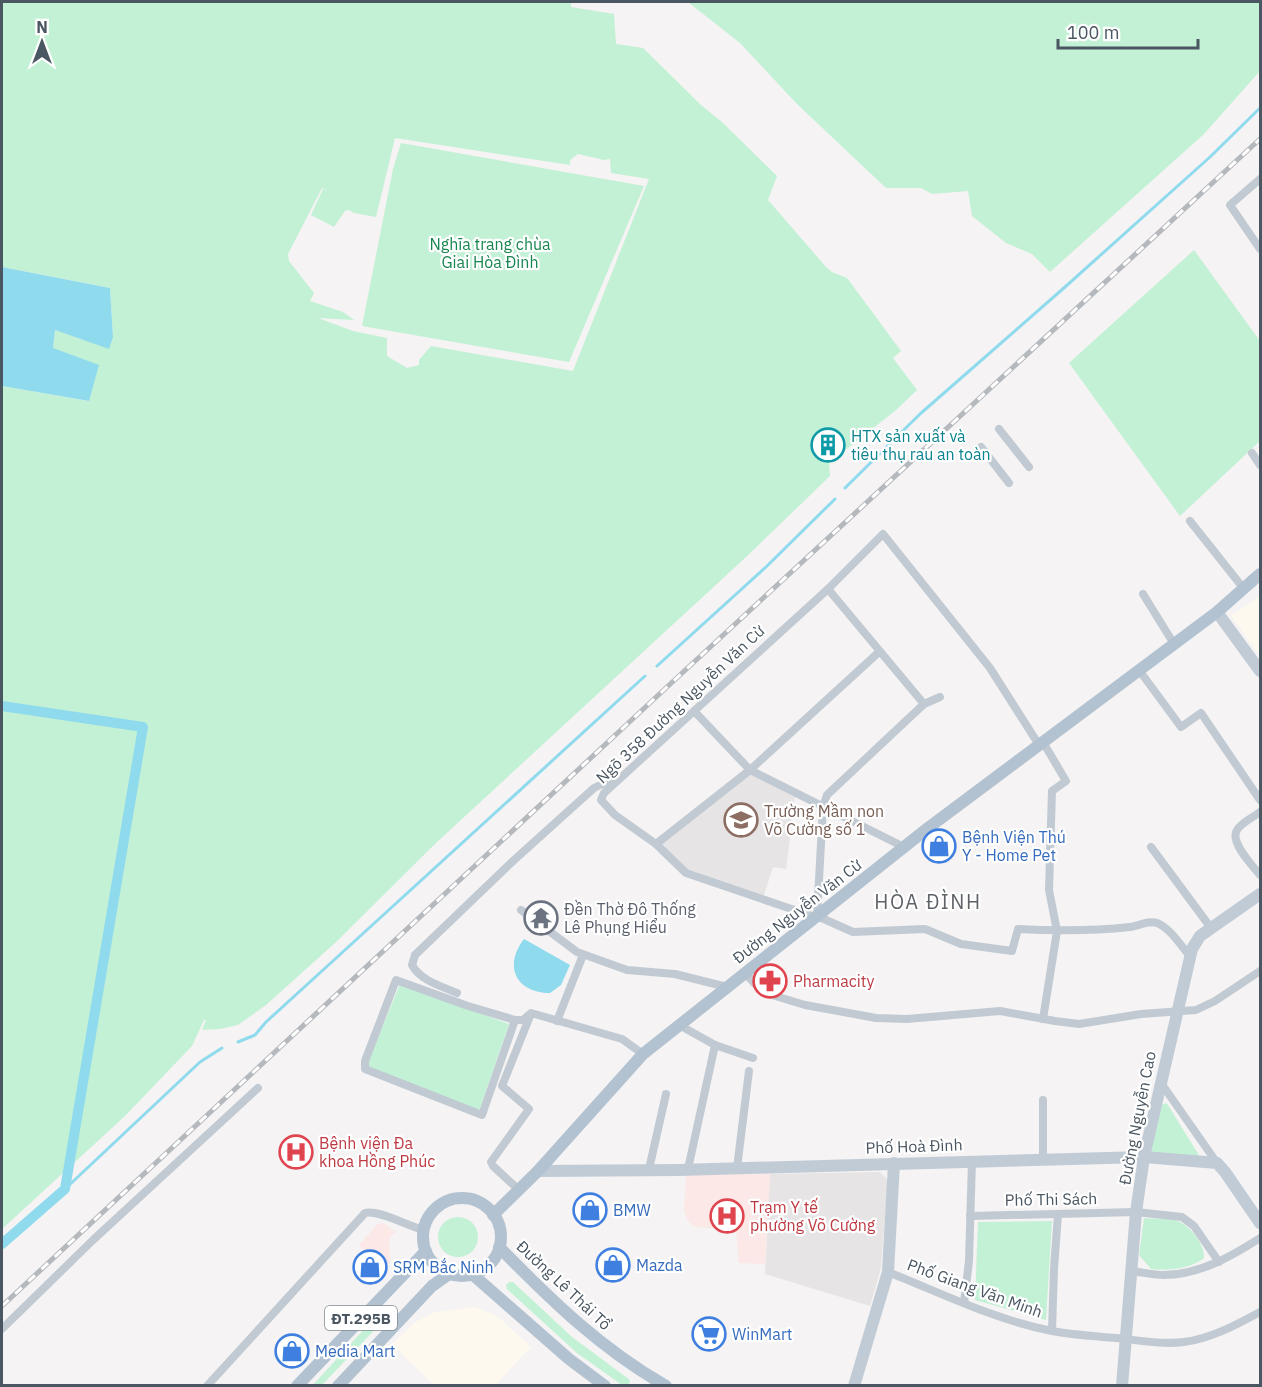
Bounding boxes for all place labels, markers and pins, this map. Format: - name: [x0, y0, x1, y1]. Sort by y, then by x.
- place label: HTX sản xuất và tiêu thụ rau an toàn: [851, 426, 991, 464]
- building icon: HTX sản xuất và tiêu thụ rau an toàn: [810, 427, 846, 463]
- place label: Trường Mầm non Võ Cường số 1: [764, 801, 884, 839]
- school or university icon: Trường Mầm non Võ Cường số 1: [723, 802, 759, 838]
- place label: Bệnh Viện Thú Y - Home Pet: [962, 827, 1066, 865]
- shop icon: Bệnh Viện Thú Y - Home Pet: [921, 828, 957, 864]
- place label: Đền Thờ Đô Thống Lê Phụng Hiểu: [564, 899, 696, 937]
- temple icon: Đền Thờ Đô Thống Lê Phụng Hiểu: [523, 900, 559, 936]
- pharmacy icon: Pharmacity: [752, 963, 788, 999]
- place label: Pharmacity: [793, 971, 874, 991]
- place label: Bệnh viện Đa khoa Hồng Phúc: [319, 1133, 435, 1171]
- hospital icon: Bệnh viện Đa khoa Hồng Phúc: [278, 1134, 314, 1170]
- shop icon: BMW: [572, 1192, 608, 1228]
- place label: Trạm Y tế phường Võ Cường: [750, 1197, 876, 1235]
- hospital icon: Trạm Y tế phường Võ Cường: [709, 1198, 745, 1234]
- place label: BMW: [613, 1200, 651, 1220]
- shop icon: Mazda: [595, 1247, 631, 1283]
- shop icon: SRM Bắc Ninh: [352, 1249, 388, 1285]
- place label: Mazda: [636, 1255, 683, 1275]
- place label: SRM Bắc Ninh: [393, 1257, 494, 1277]
- supermarket icon: WinMart: [691, 1316, 727, 1352]
- place label: WinMart: [732, 1324, 792, 1344]
- shop icon: Media Mart: [274, 1333, 310, 1369]
- place label: Media Mart: [315, 1341, 395, 1361]

